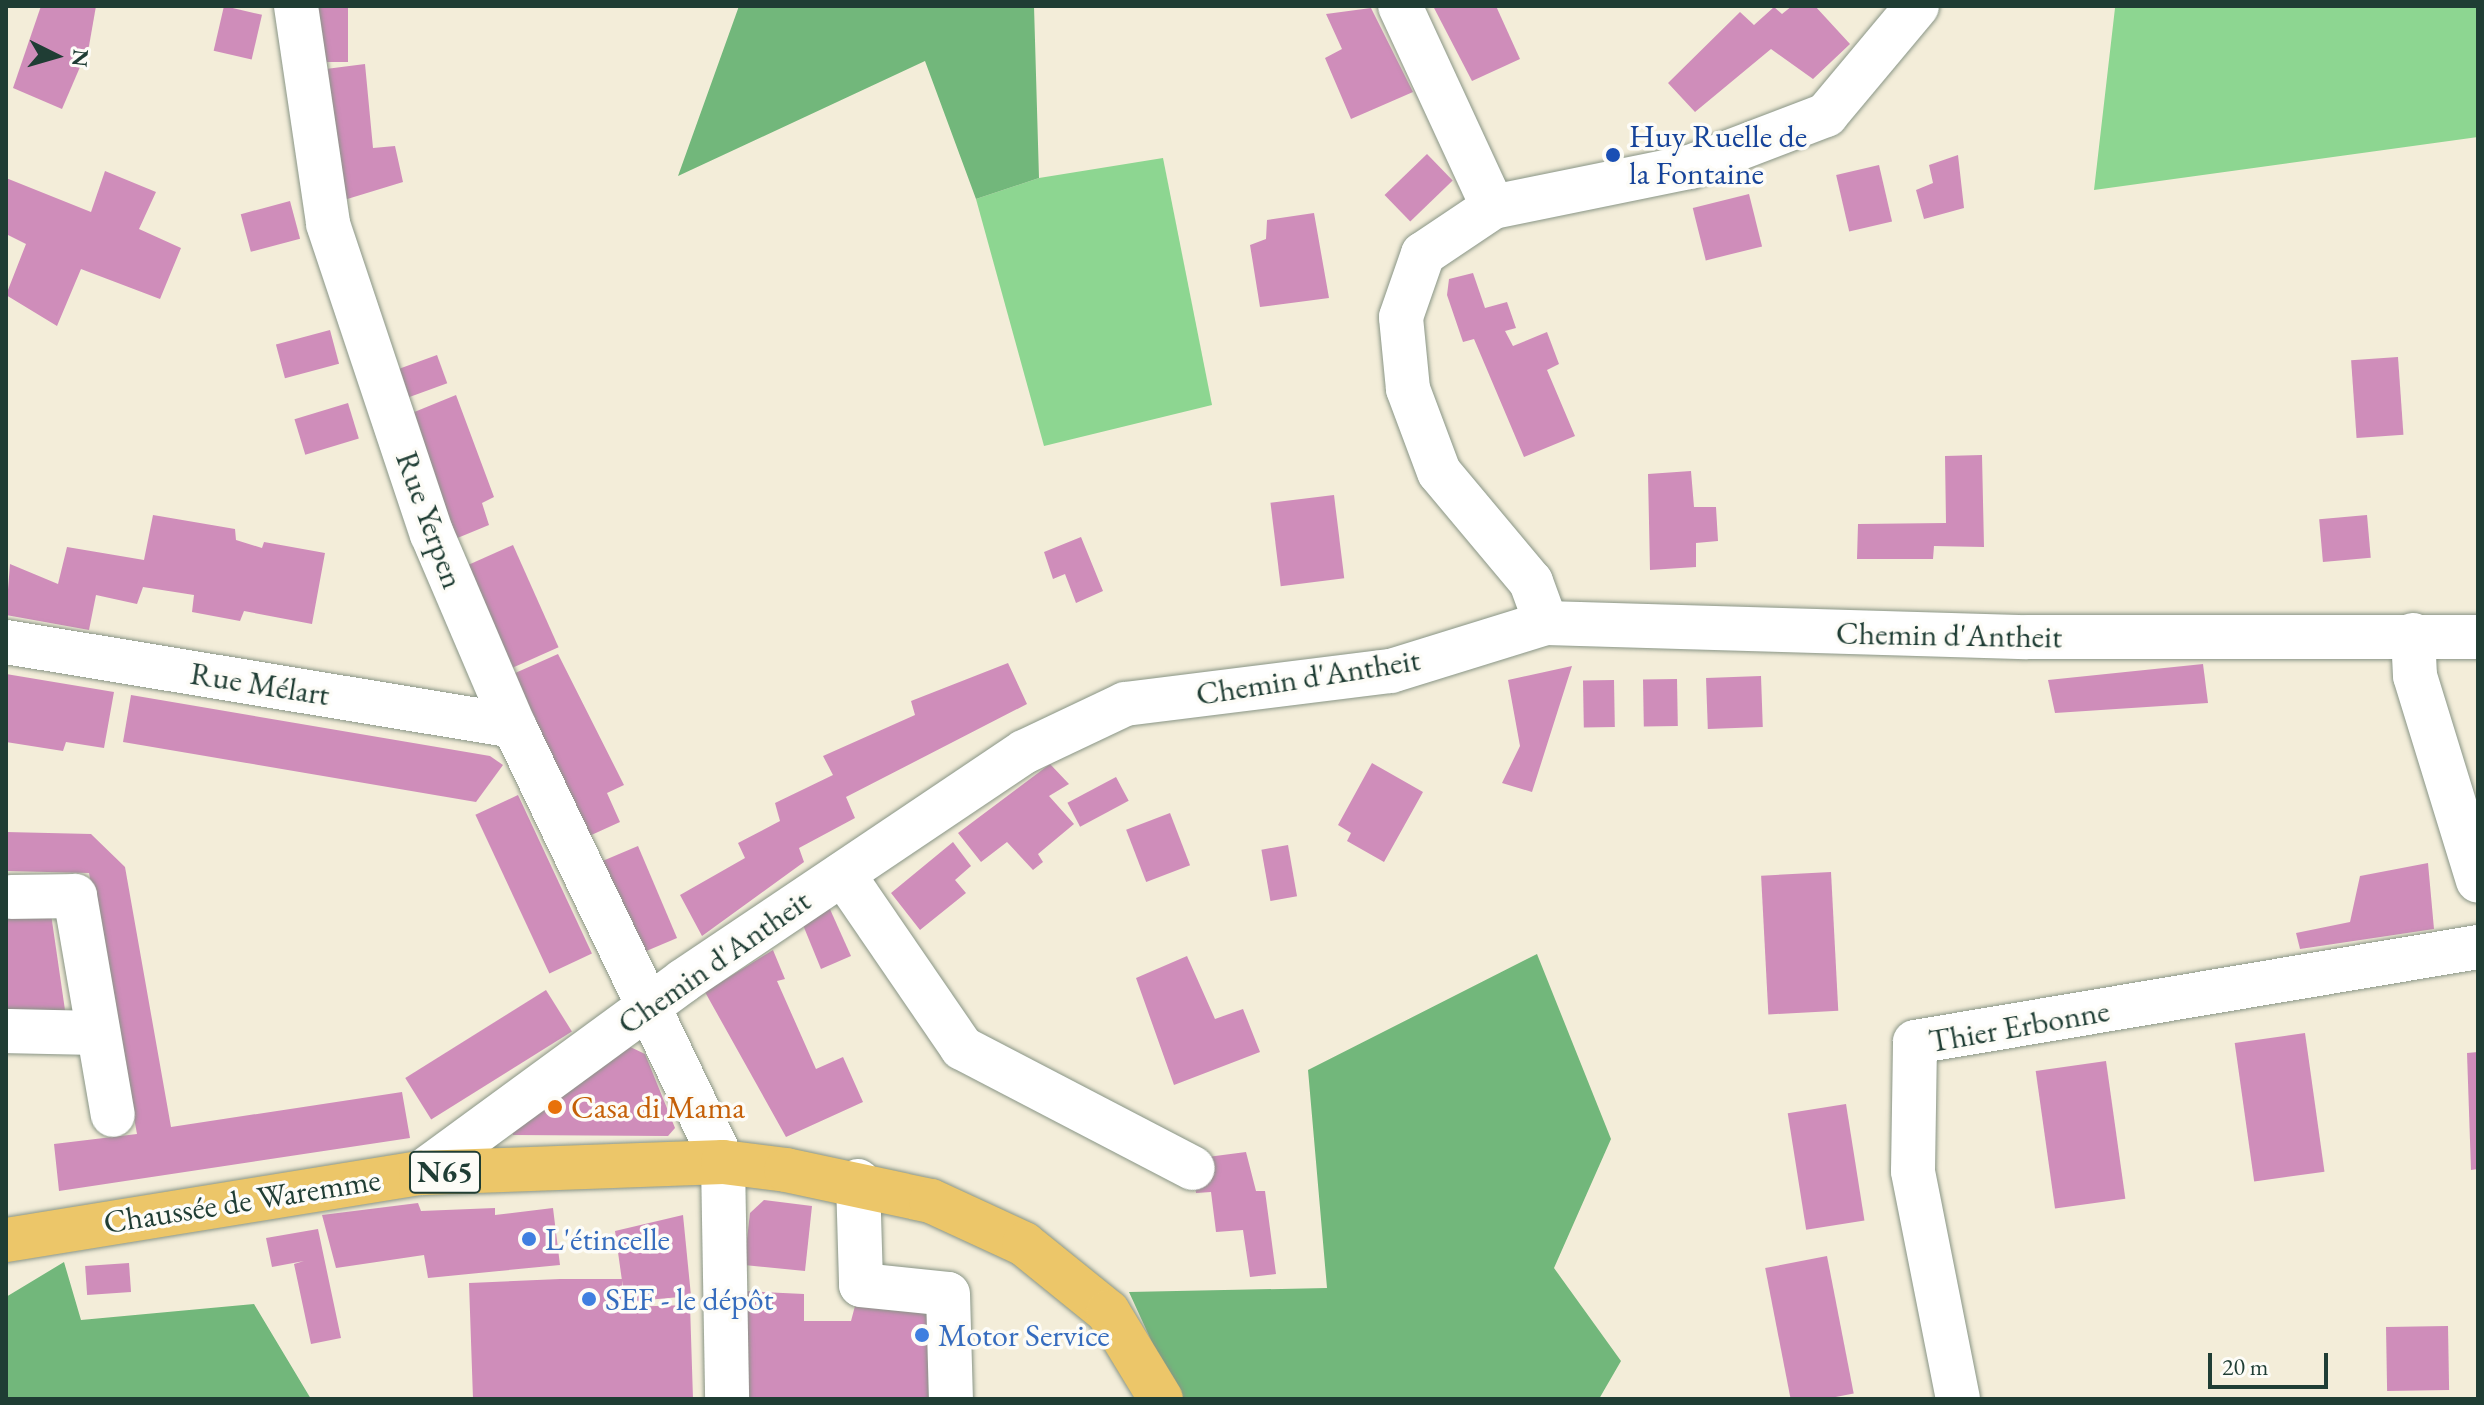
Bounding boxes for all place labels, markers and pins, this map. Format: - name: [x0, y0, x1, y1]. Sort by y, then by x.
- place label: Huy Ruelle de la Fontaine: [1629, 118, 1807, 193]
- marker: Huy Ruelle de la Fontaine: [1604, 146, 1622, 164]
- place label: Casa di Mama: [571, 1088, 745, 1126]
- marker: Casa di Mama: [546, 1098, 564, 1116]
- place label: L'étincelle: [545, 1220, 670, 1258]
- marker: L'étincelle: [520, 1230, 538, 1248]
- place label: SEF - le dépôt: [605, 1280, 774, 1318]
- marker: SEF - le dépôt: [580, 1290, 598, 1308]
- place label: Motor Service: [938, 1316, 1110, 1354]
- marker: Motor Service: [913, 1326, 931, 1344]

